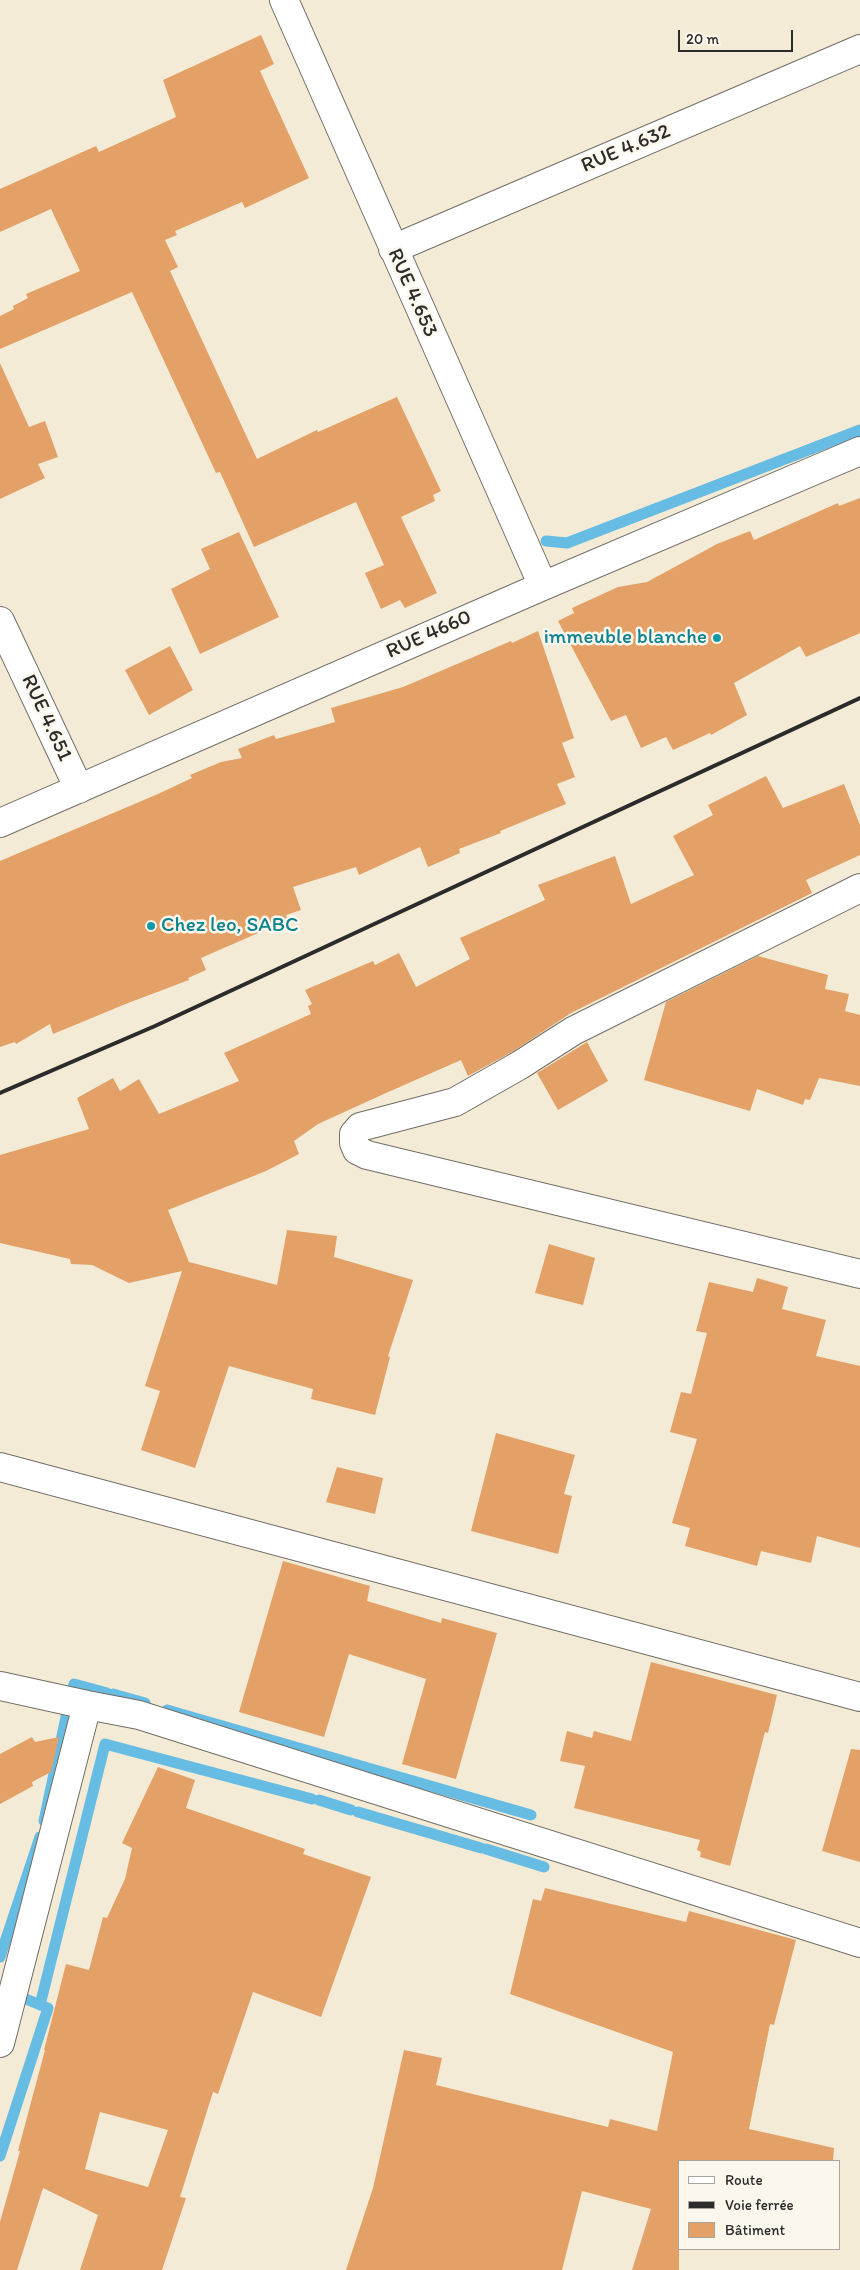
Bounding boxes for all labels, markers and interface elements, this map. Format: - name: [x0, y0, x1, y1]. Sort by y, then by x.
- scale bar: [680, 20, 795, 52]
- text: 20 m: [686, 30, 719, 48]
- street label: RUE 4.632: [578, 119, 674, 179]
- street label: RUE 4.653: [381, 245, 443, 341]
- street label: RUE 4660: [382, 605, 476, 665]
- place label: immeuble blanche: [543, 625, 707, 651]
- marker: immeuble blanche: [711, 632, 723, 644]
- street label: RUE 4.651: [15, 671, 77, 765]
- place label: Chez leo, SABC: [161, 913, 298, 939]
- marker: Chez leo, SABC: [145, 920, 157, 932]
- legend: [678, 2160, 840, 2250]
- text: Route: [725, 2171, 763, 2189]
- text: Voie ferrée: [725, 2196, 794, 2214]
- text: Bâtiment: [725, 2221, 785, 2239]

